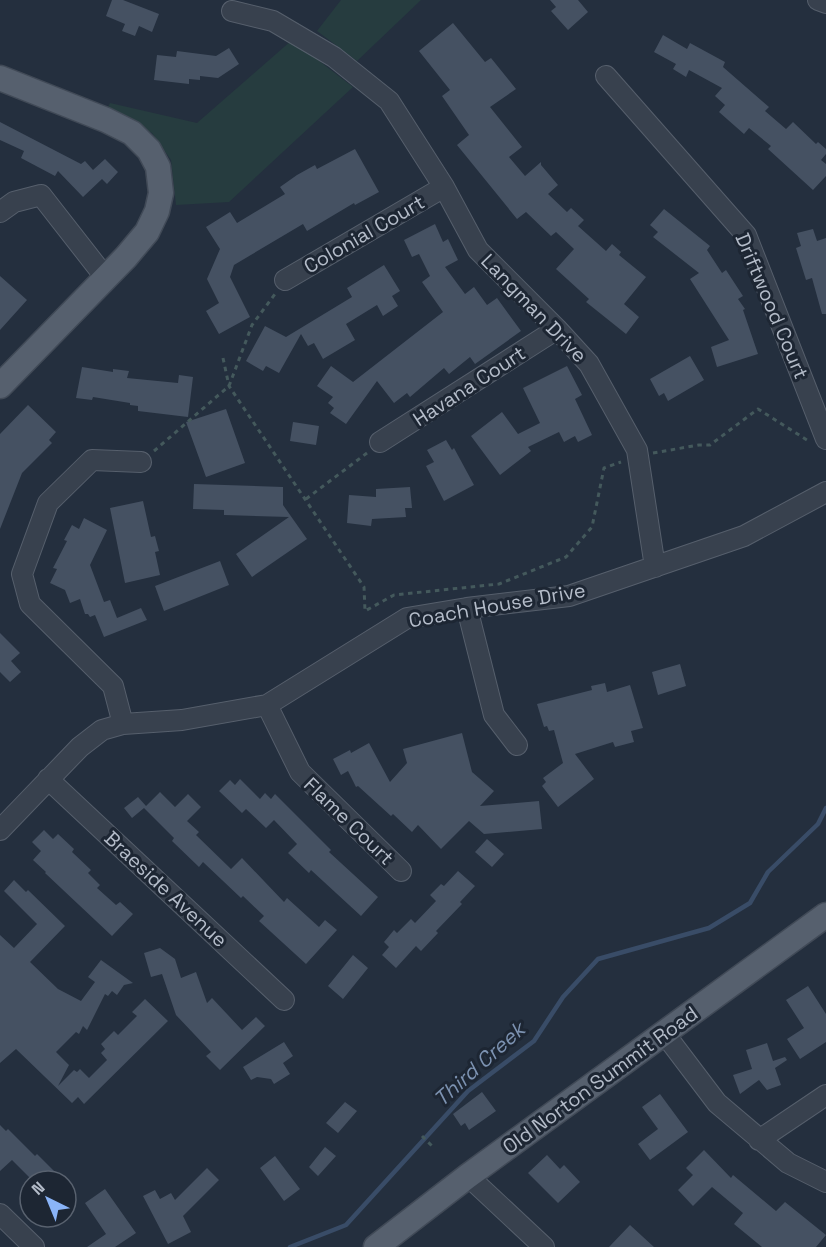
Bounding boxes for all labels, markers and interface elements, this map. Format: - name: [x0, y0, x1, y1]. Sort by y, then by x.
- street label: Colonial Court: [299, 189, 429, 279]
- street label: Driftwood Court: [730, 229, 814, 383]
- street label: Langman Drive: [475, 248, 593, 368]
- street label: Havana Court: [408, 340, 530, 432]
- street label: Coach House Drive: [407, 577, 587, 633]
- street label: Flame Court: [298, 772, 400, 870]
- street label: Braeside Avenue: [99, 825, 233, 953]
- street label: Old Norton Summit Road: [497, 1000, 703, 1160]
- water label: Third Creek: [428, 1014, 532, 1112]
- north arrow: [18, 1169, 78, 1229]
- text: N: [27, 1177, 49, 1200]

